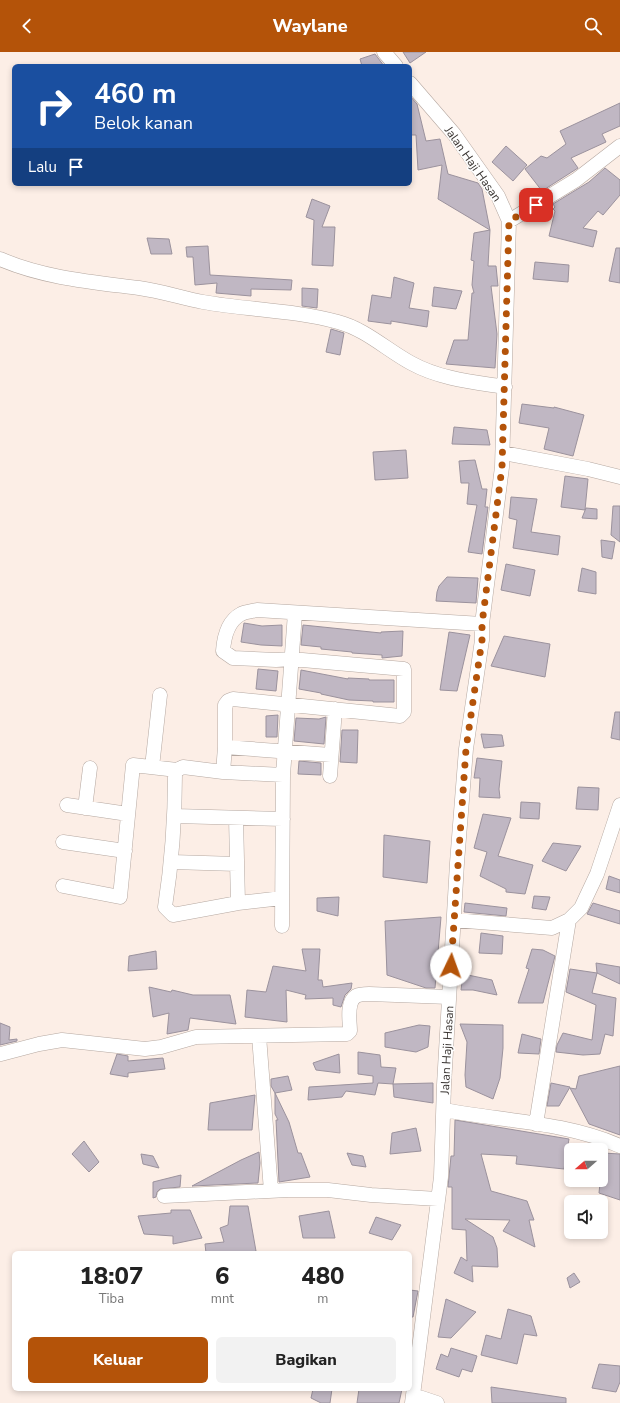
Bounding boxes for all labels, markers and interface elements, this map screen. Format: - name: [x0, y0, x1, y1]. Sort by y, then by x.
- text: Waylane: [272, 14, 348, 38]
- icon: back: [16, 15, 38, 37]
- icon: search: [582, 15, 604, 37]
- text: 460 m: [94, 75, 177, 113]
- icon: right: [28, 80, 80, 132]
- text: Belok kanan: [94, 111, 193, 135]
- street label: Jalan Haji Hasan: [440, 122, 505, 205]
- icon: arrive: [65, 156, 87, 178]
- text: Lalu: [28, 157, 57, 177]
- pin: [519, 188, 553, 222]
- icon: arrive: [525, 194, 547, 216]
- position arrow: [430, 945, 472, 987]
- street label: Jalan Haji Hasan: [437, 1005, 457, 1096]
- north arrow: [564, 1143, 608, 1187]
- map controls: [564, 1143, 608, 1239]
- button: sound: [564, 1195, 608, 1239]
- text: 18:07: [79, 1260, 143, 1292]
- text: 6: [215, 1260, 230, 1292]
- text: 480: [301, 1260, 345, 1292]
- text: Tiba: [99, 1290, 124, 1308]
- text: mnt: [211, 1290, 234, 1308]
- text: m: [317, 1290, 328, 1308]
- button: Keluar: [28, 1337, 208, 1383]
- button: Bagikan: [216, 1337, 396, 1383]

